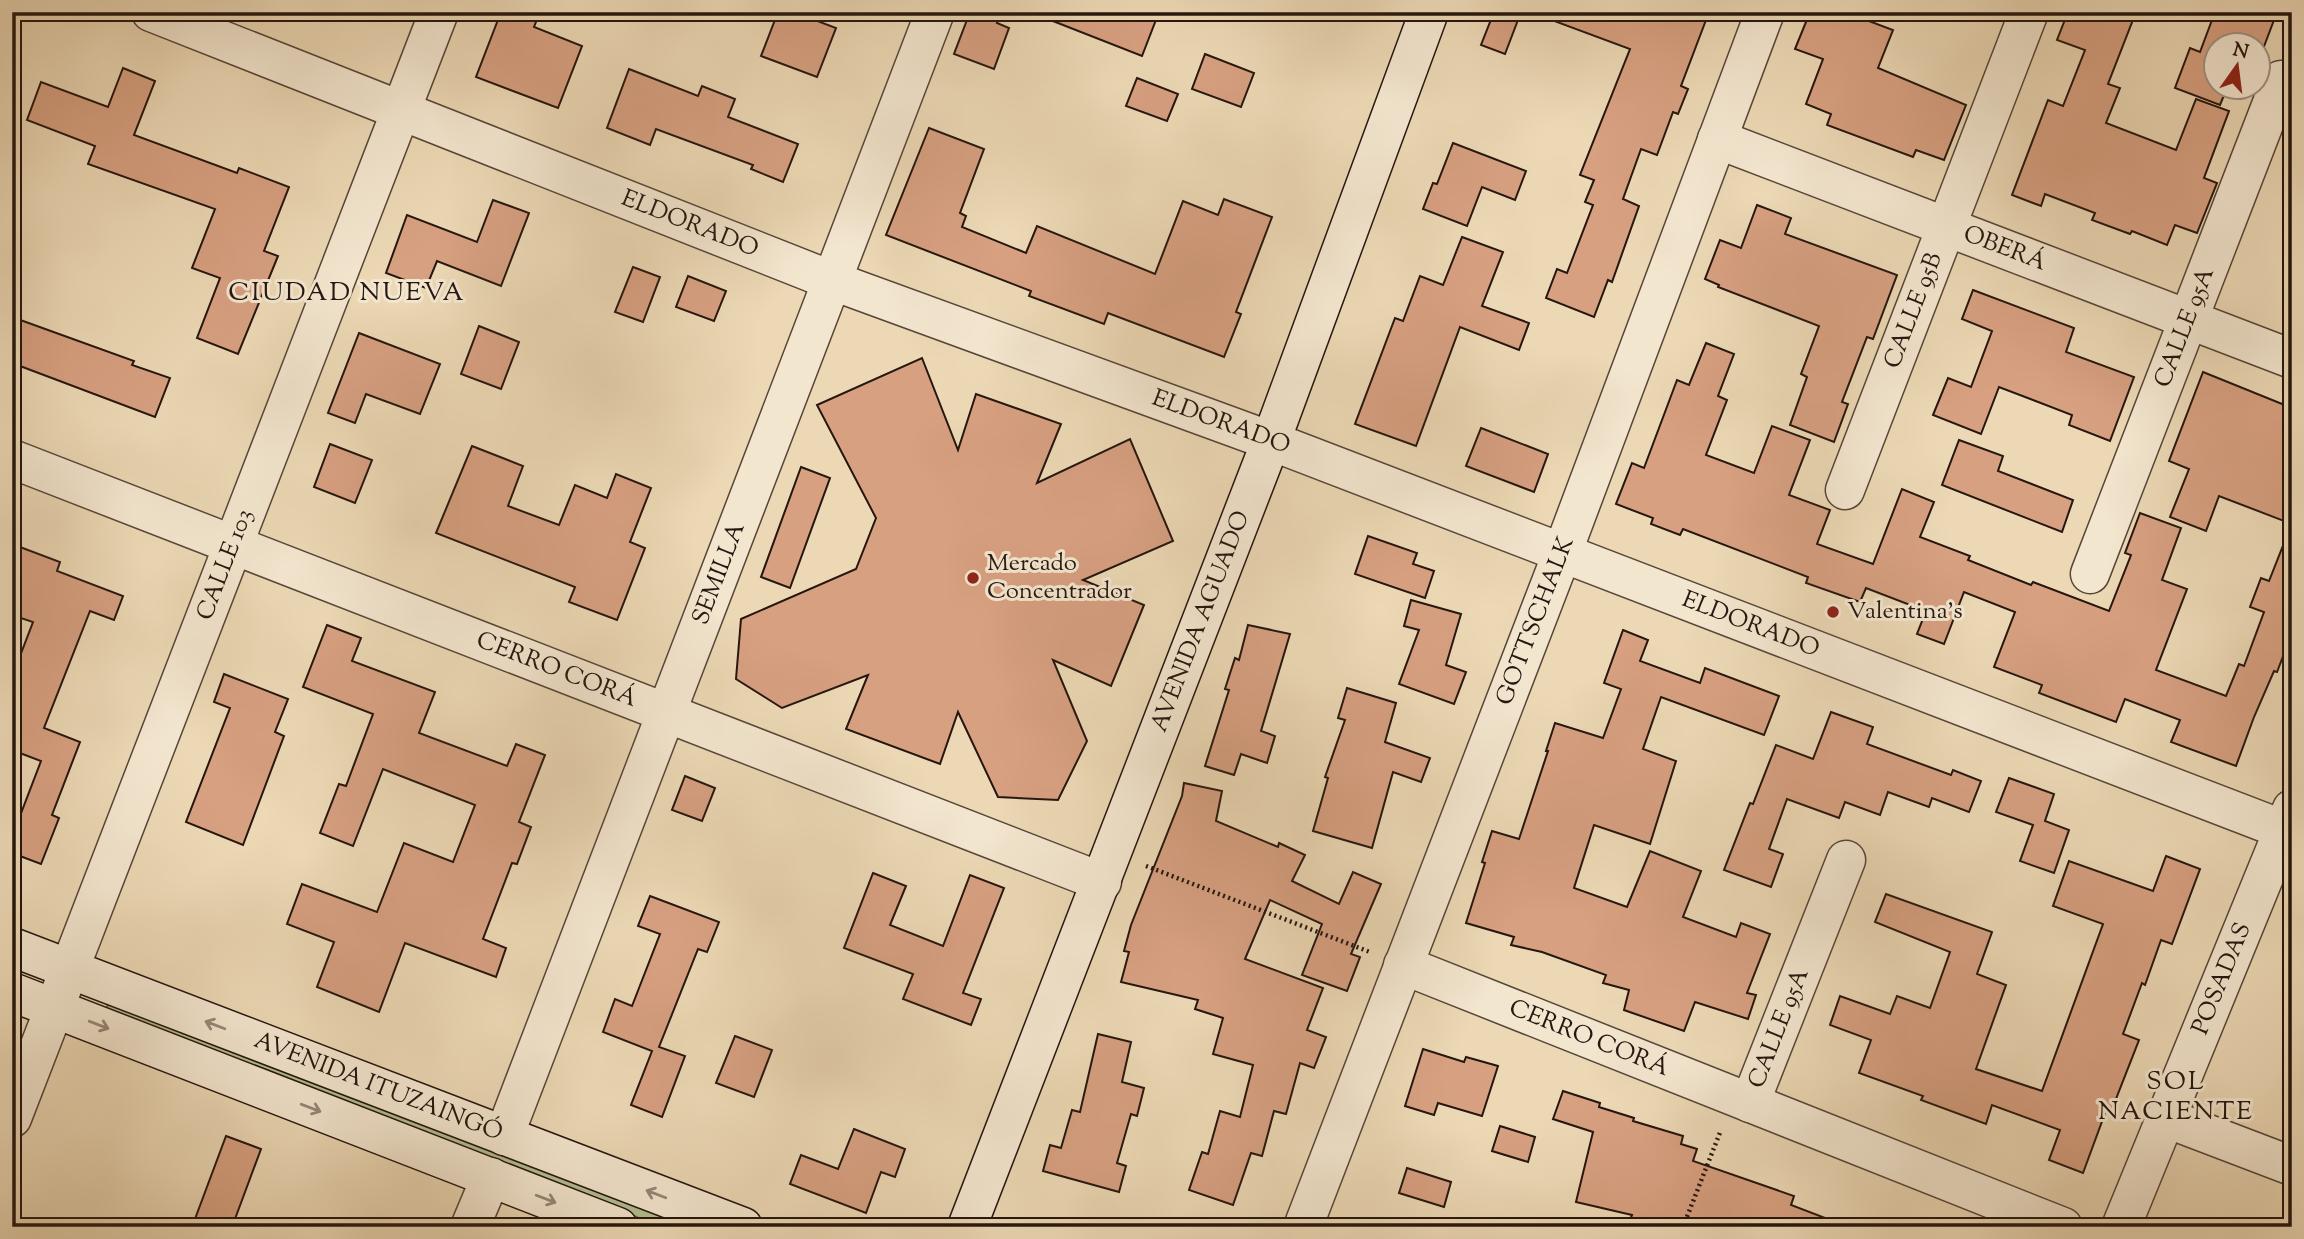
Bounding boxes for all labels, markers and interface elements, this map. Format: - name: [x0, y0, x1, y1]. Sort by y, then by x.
- north arrow: [2202, 32, 2272, 102]
- text: N: [2230, 37, 2251, 67]
- street label: ELDORADO: [616, 182, 763, 267]
- street label: OBERÁ: [1958, 218, 2052, 281]
- street label: CALLE 95B: [1876, 248, 1952, 374]
- street label: CALLE 95A: [2147, 262, 2224, 393]
- district label: CIUDAD NUEVA: [228, 275, 466, 312]
- street label: ELDORADO: [1147, 382, 1295, 464]
- street label: CALLE 103: [189, 504, 262, 625]
- street label: AVENIDA AGUADO: [1143, 506, 1259, 737]
- street label: SEMILLA: [684, 517, 755, 630]
- street label: GOTTSCHALK: [1488, 532, 1584, 710]
- place label: Mercado Concentrador: [987, 547, 1132, 609]
- marker: Mercado Concentrador: [965, 570, 981, 586]
- street label: ELDORADO: [1677, 583, 1824, 667]
- place label: Valentina's: [1847, 595, 1963, 629]
- marker: Valentina's: [1825, 604, 1841, 620]
- street label: CERRO CORÁ: [471, 624, 642, 717]
- street label: POSADAS: [2184, 918, 2261, 1040]
- street label: CALLE 95A: [1740, 963, 1819, 1093]
- street label: CERRO CORÁ: [1504, 992, 1675, 1086]
- one-way arrow: [204, 1018, 226, 1030]
- one-way arrow: [87, 1020, 109, 1033]
- street label: AVENIDA ITUZAINGÓ: [249, 1024, 507, 1150]
- district label: SOL NACIENTE: [2098, 1064, 2254, 1131]
- one-way arrow: [299, 1102, 321, 1115]
- one-way arrow: [645, 1186, 667, 1199]
- one-way arrow: [534, 1193, 556, 1206]

